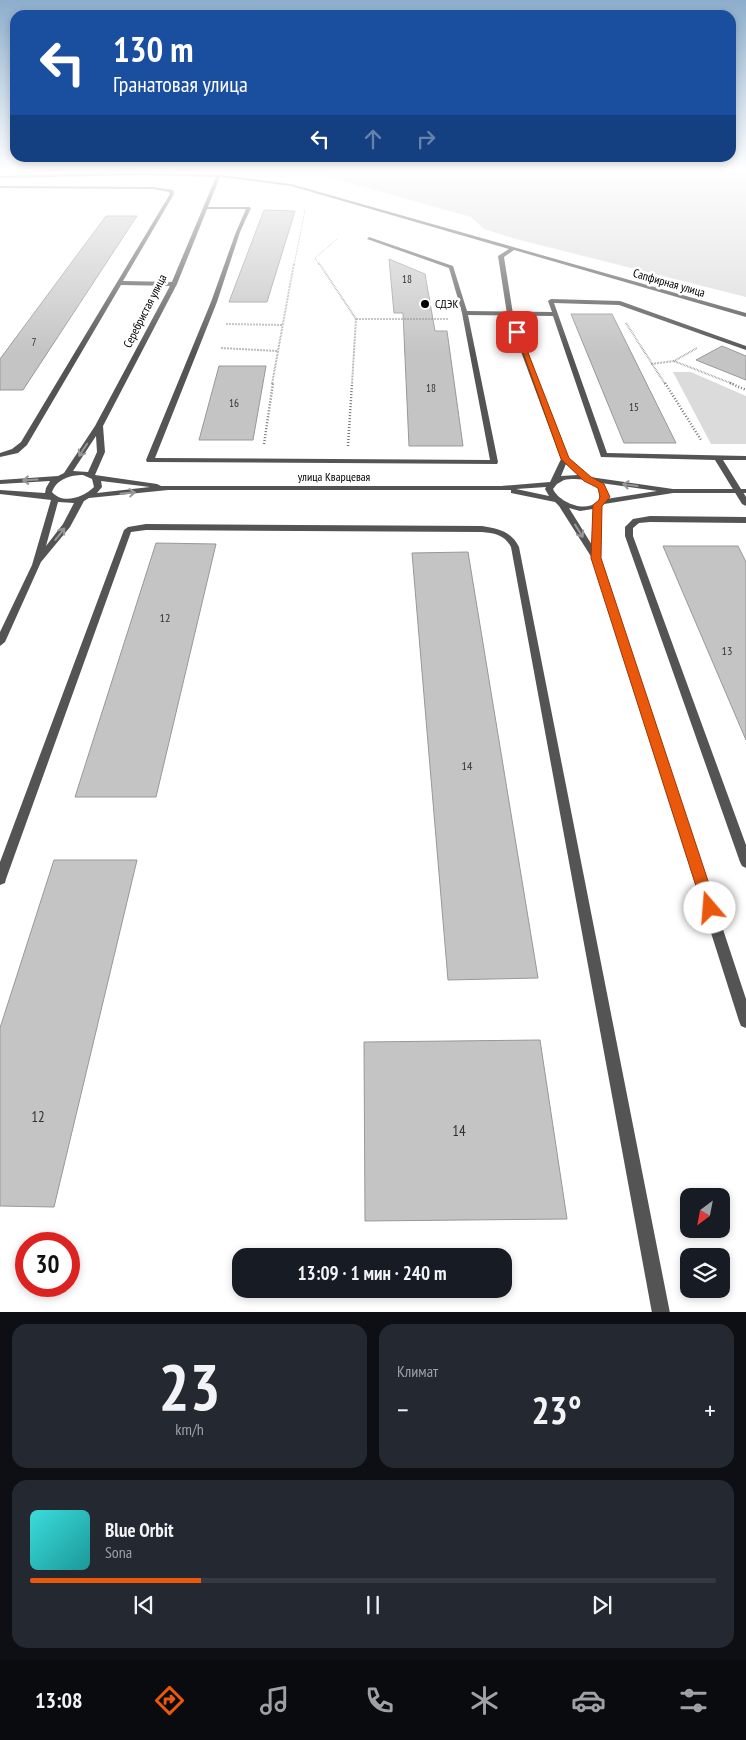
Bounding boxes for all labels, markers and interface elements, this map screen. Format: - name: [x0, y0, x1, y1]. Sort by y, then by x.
- text: 130 m: [113, 26, 194, 72]
- icon: left: [30, 30, 95, 95]
- text: Гранатовая улица: [113, 70, 248, 98]
- icon: left: [306, 125, 334, 153]
- icon: ahead: [359, 125, 387, 153]
- icon: right: [412, 125, 440, 153]
- street label: Сапфирная улица: [631, 265, 707, 300]
- street label: Серебристая улица: [120, 271, 170, 350]
- house number: 18: [402, 272, 412, 286]
- place label: СДЭК: [435, 296, 458, 311]
- marker: СДЭК: [419, 298, 431, 310]
- pin: [496, 311, 538, 353]
- icon: arrive: [503, 318, 531, 346]
- house number: 7: [32, 335, 37, 349]
- house number: 18: [426, 381, 436, 395]
- house number: 16: [229, 396, 239, 410]
- house number: 15: [629, 400, 639, 414]
- one-way arrow: [77, 443, 87, 457]
- street label: улица Кварцевая: [298, 469, 371, 484]
- one-way arrow: [22, 475, 38, 484]
- one-way arrow: [623, 480, 639, 490]
- one-way arrow: [120, 488, 136, 498]
- one-way arrow: [574, 523, 584, 537]
- one-way arrow: [55, 528, 66, 541]
- house number: 12: [160, 610, 170, 625]
- house number: 13: [722, 643, 732, 658]
- house number: 14: [462, 758, 473, 773]
- position arrow: [683, 881, 735, 933]
- house number: 12: [31, 1107, 45, 1126]
- house number: 14: [452, 1121, 466, 1140]
- north arrow: [680, 1188, 730, 1238]
- map controls: [680, 1188, 730, 1298]
- speed limit sign: 30: [15, 1232, 80, 1297]
- button: layers: [680, 1248, 730, 1298]
- text: 13:09 · 1 мин · 240 m: [298, 1261, 446, 1285]
- text: 23: [158, 1344, 221, 1428]
- text: Климат: [397, 1361, 438, 1381]
- text: 23°: [531, 1385, 582, 1434]
- text: −: [397, 1391, 409, 1428]
- text: +: [704, 1391, 716, 1428]
- text: km/h: [175, 1419, 204, 1439]
- text: Blue Orbit: [105, 1518, 174, 1542]
- text: Sona: [105, 1542, 132, 1562]
- icon: previous: [130, 1591, 158, 1619]
- icon: pause: [359, 1591, 387, 1619]
- icon: next: [588, 1591, 616, 1619]
- icon: directions: [152, 1683, 187, 1718]
- icon: music: [257, 1683, 292, 1718]
- icon: phone: [362, 1683, 397, 1718]
- icon: climate: [467, 1683, 502, 1718]
- icon: car: [571, 1683, 606, 1718]
- icon: filters: [676, 1683, 711, 1718]
- text: 13:08: [35, 1686, 82, 1714]

